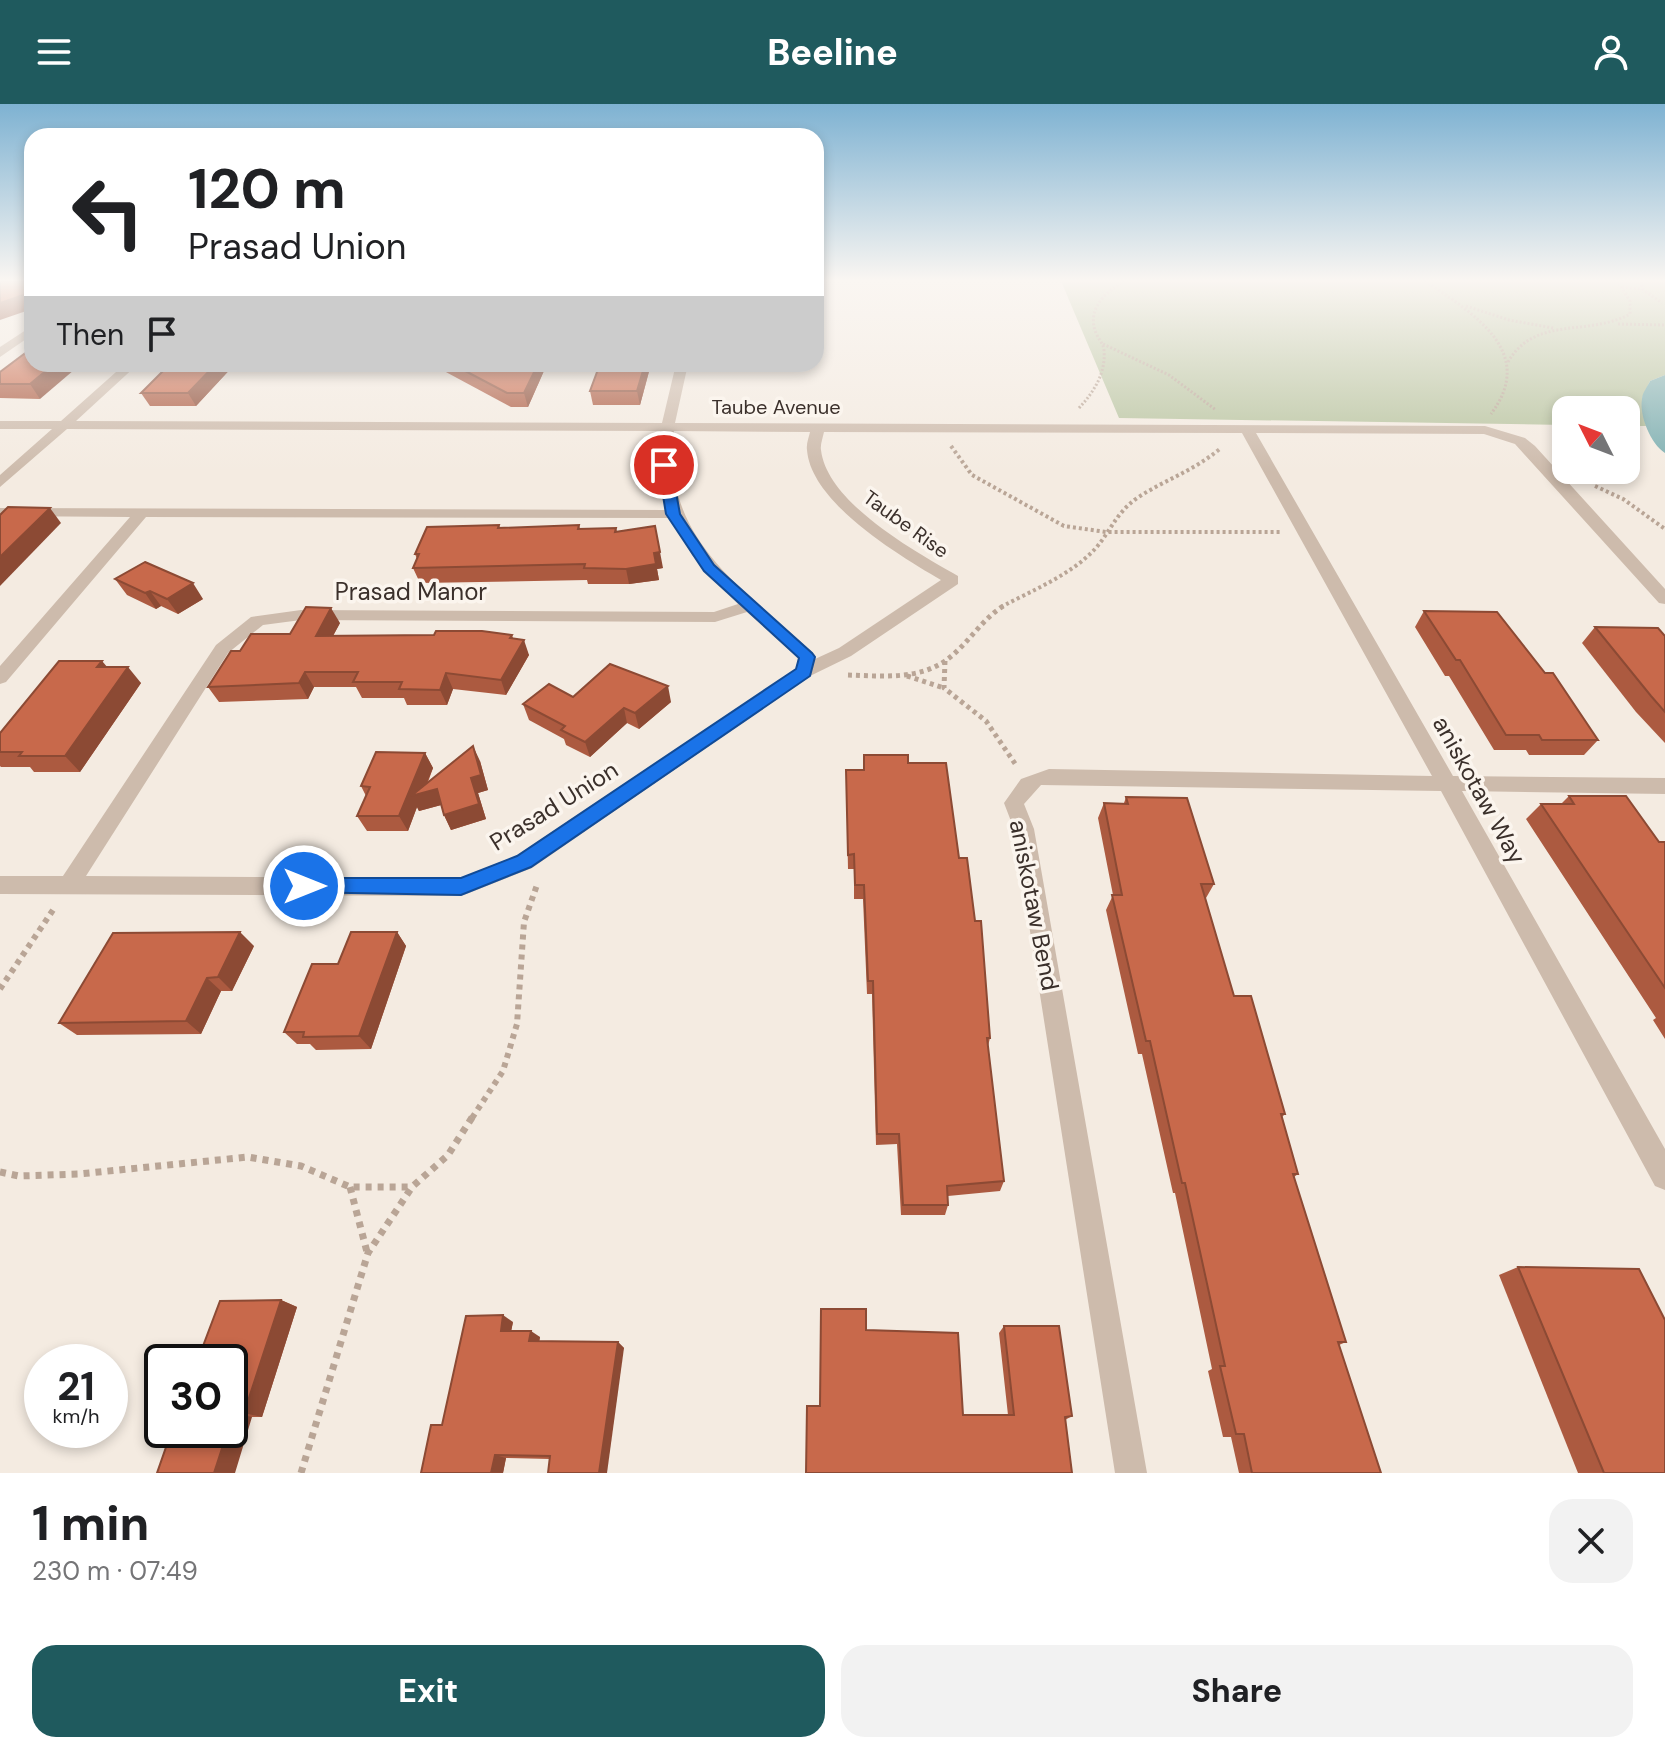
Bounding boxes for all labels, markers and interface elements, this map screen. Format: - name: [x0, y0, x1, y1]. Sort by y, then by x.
- text: Beeline: [767, 29, 898, 76]
- icon: menu: [32, 30, 76, 74]
- icon: person: [1589, 30, 1633, 74]
- text: 120 m: [188, 152, 346, 225]
- icon: left: [56, 160, 160, 264]
- text: Prasad Union: [188, 223, 406, 270]
- icon: arrive: [140, 312, 184, 356]
- text: Then: [56, 315, 124, 354]
- street label: Taube Avenue: [711, 394, 841, 420]
- north arrow: [1552, 396, 1640, 484]
- map controls: [1552, 396, 1640, 484]
- pin: [630, 431, 698, 499]
- icon: arrive: [642, 443, 686, 487]
- street label: Taube Rise: [858, 484, 954, 564]
- street label: Prasad Manor: [335, 576, 487, 607]
- street label: aniskotaw Way: [1426, 710, 1533, 869]
- street label: Prasad Union: [484, 754, 624, 857]
- street label: aniskotaw Bend: [1003, 817, 1066, 993]
- position arrow: [262, 844, 346, 928]
- speed limit sign: 30: [144, 1344, 248, 1448]
- text: 21: [57, 1360, 95, 1412]
- text: km/h: [52, 1403, 100, 1429]
- text: 1 min: [32, 1492, 149, 1555]
- button: close: [1549, 1499, 1633, 1583]
- text: 230 m · 07:49: [32, 1554, 198, 1588]
- button: Exit: [32, 1645, 825, 1737]
- button: Share: [841, 1645, 1633, 1737]

